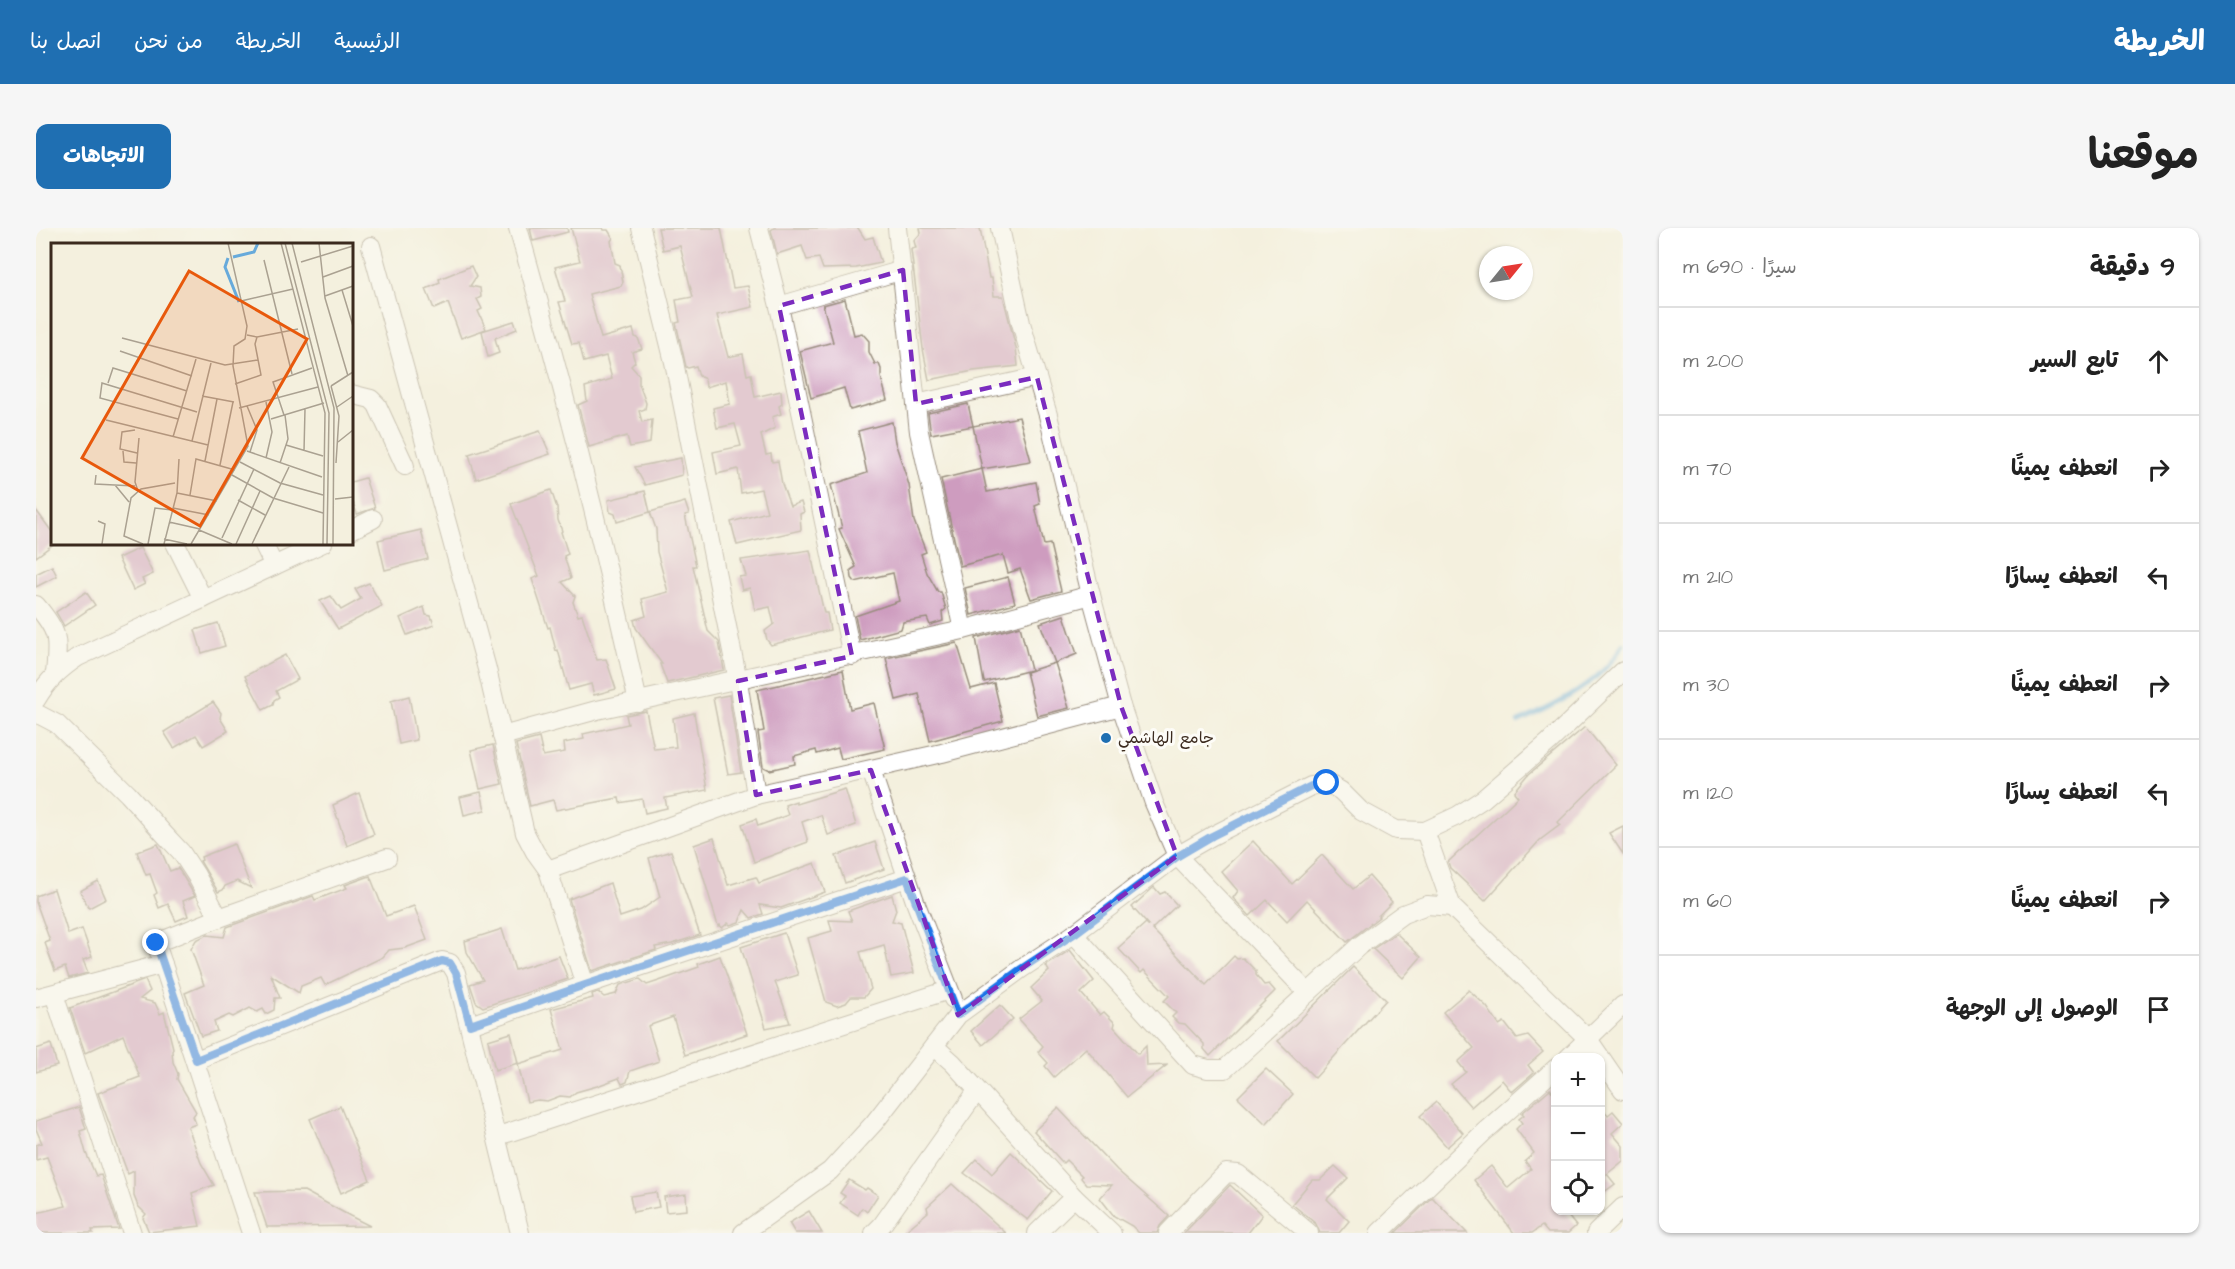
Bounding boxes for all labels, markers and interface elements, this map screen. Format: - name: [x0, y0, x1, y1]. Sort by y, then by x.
- text: الخريطة: [2114, 22, 2205, 61]
- text: اتصل بنا: [30, 27, 101, 56]
- text: من نحن: [134, 27, 203, 56]
- text: الخريطة: [236, 27, 301, 56]
- text: الرئيسية: [334, 27, 400, 56]
- button: الاتجاهات: [36, 124, 171, 189]
- text: موقعنا: [2088, 127, 2199, 185]
- inset map: [51, 243, 352, 544]
- north arrow: [1479, 246, 1533, 300]
- text: 9 دقيقة: [2090, 249, 2175, 285]
- text: سيرًا · 690 m: [1683, 253, 1797, 281]
- text: تابع السير: [2031, 345, 2118, 376]
- icon: ahead: [2142, 345, 2175, 378]
- text: 200 m: [1683, 347, 1743, 375]
- text: انعطف يمينًا: [2011, 453, 2118, 484]
- icon: right: [2142, 453, 2175, 486]
- text: 70 m: [1683, 455, 1732, 483]
- text: انعطف يسارًا: [2005, 561, 2118, 592]
- icon: left: [2142, 561, 2175, 594]
- text: 210 m: [1683, 563, 1733, 591]
- text: انعطف يمينًا: [2011, 669, 2118, 700]
- icon: right: [2142, 669, 2175, 702]
- text: 30 m: [1683, 671, 1729, 699]
- place label: جامع الهاشمي: [1118, 727, 1214, 752]
- marker: جامع الهاشمي: [1099, 731, 1113, 745]
- route start: [1313, 769, 1339, 795]
- text: انعطف يسارًا: [2005, 777, 2118, 808]
- icon: left: [2142, 777, 2175, 810]
- text: 120 m: [1683, 779, 1733, 807]
- text: انعطف يمينًا: [2011, 885, 2118, 916]
- icon: right: [2142, 885, 2175, 918]
- text: 60 m: [1683, 887, 1732, 915]
- route end: [142, 929, 168, 955]
- text: الوصول إلى الوجهة: [1946, 993, 2118, 1024]
- icon: arrive: [2142, 993, 2175, 1026]
- map controls: [1551, 1053, 1605, 1215]
- button: +: [1551, 1053, 1605, 1107]
- button: −: [1551, 1107, 1605, 1161]
- button: locate: [1551, 1161, 1605, 1215]

